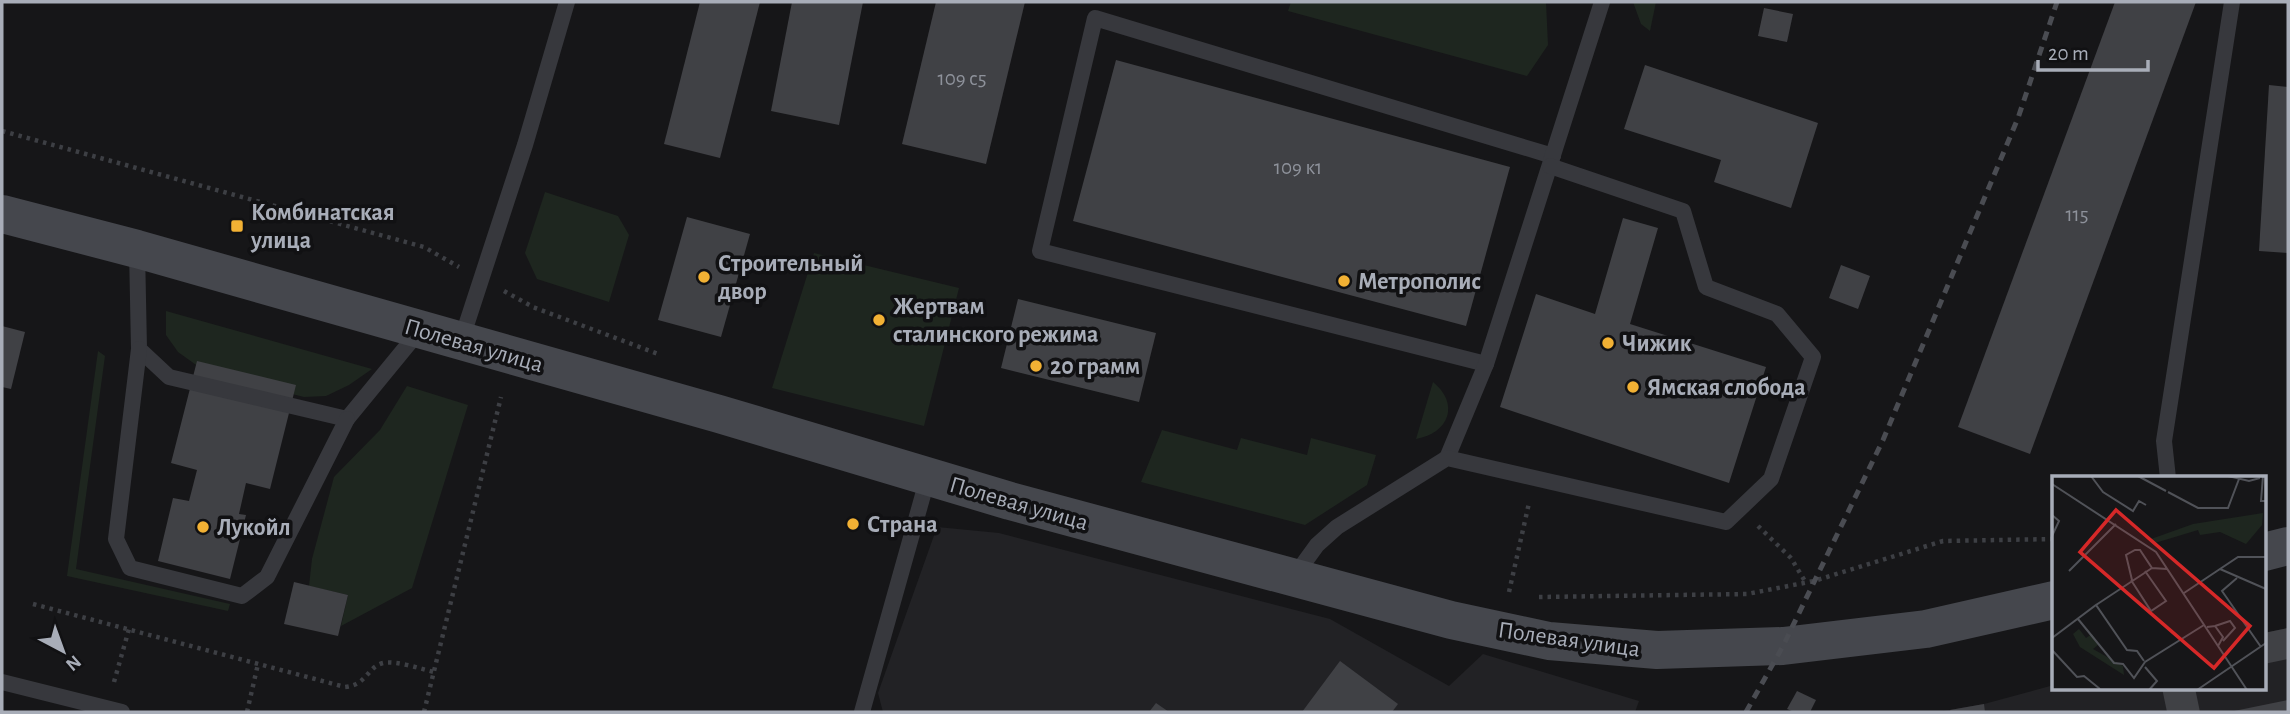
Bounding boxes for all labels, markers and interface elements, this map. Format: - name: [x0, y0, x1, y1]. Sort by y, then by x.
- scale bar: [2038, 28, 2148, 72]
- text: 20 m: [2048, 43, 2089, 64]
- house number: 109 с5: [938, 68, 986, 89]
- house number: 109 к1: [1274, 157, 1322, 178]
- place label: Комбинатская улица: [250, 201, 395, 253]
- house number: 115: [2065, 204, 2089, 225]
- marker: Комбинатская улица: [229, 218, 245, 234]
- place label: Строительный двор: [718, 252, 863, 304]
- marker: Строительный двор: [696, 269, 712, 285]
- place label: Метрополис: [1358, 270, 1481, 294]
- marker: Метрополис: [1336, 273, 1352, 289]
- place label: Жертвам сталинского режима: [893, 295, 1099, 347]
- marker: Жертвам сталинского режима: [871, 312, 887, 328]
- street label: Полевая улица: [402, 315, 546, 377]
- place label: Чижик: [1622, 332, 1692, 356]
- marker: Чижик: [1600, 335, 1616, 351]
- place label: 20 грамм: [1050, 355, 1140, 379]
- marker: 20 грамм: [1028, 358, 1044, 374]
- place label: Ямская слобода: [1647, 376, 1806, 400]
- marker: Ямская слобода: [1625, 379, 1641, 395]
- street label: Полевая улица: [947, 473, 1091, 535]
- inset map: [2052, 476, 2266, 690]
- place label: Страна: [867, 513, 938, 537]
- place label: Лукойл: [217, 516, 291, 540]
- marker: Страна: [845, 516, 861, 532]
- marker: Лукойл: [195, 519, 211, 535]
- north arrow: [28, 616, 98, 686]
- street label: Полевая улица: [1496, 618, 1641, 662]
- text: N: [62, 651, 84, 674]

